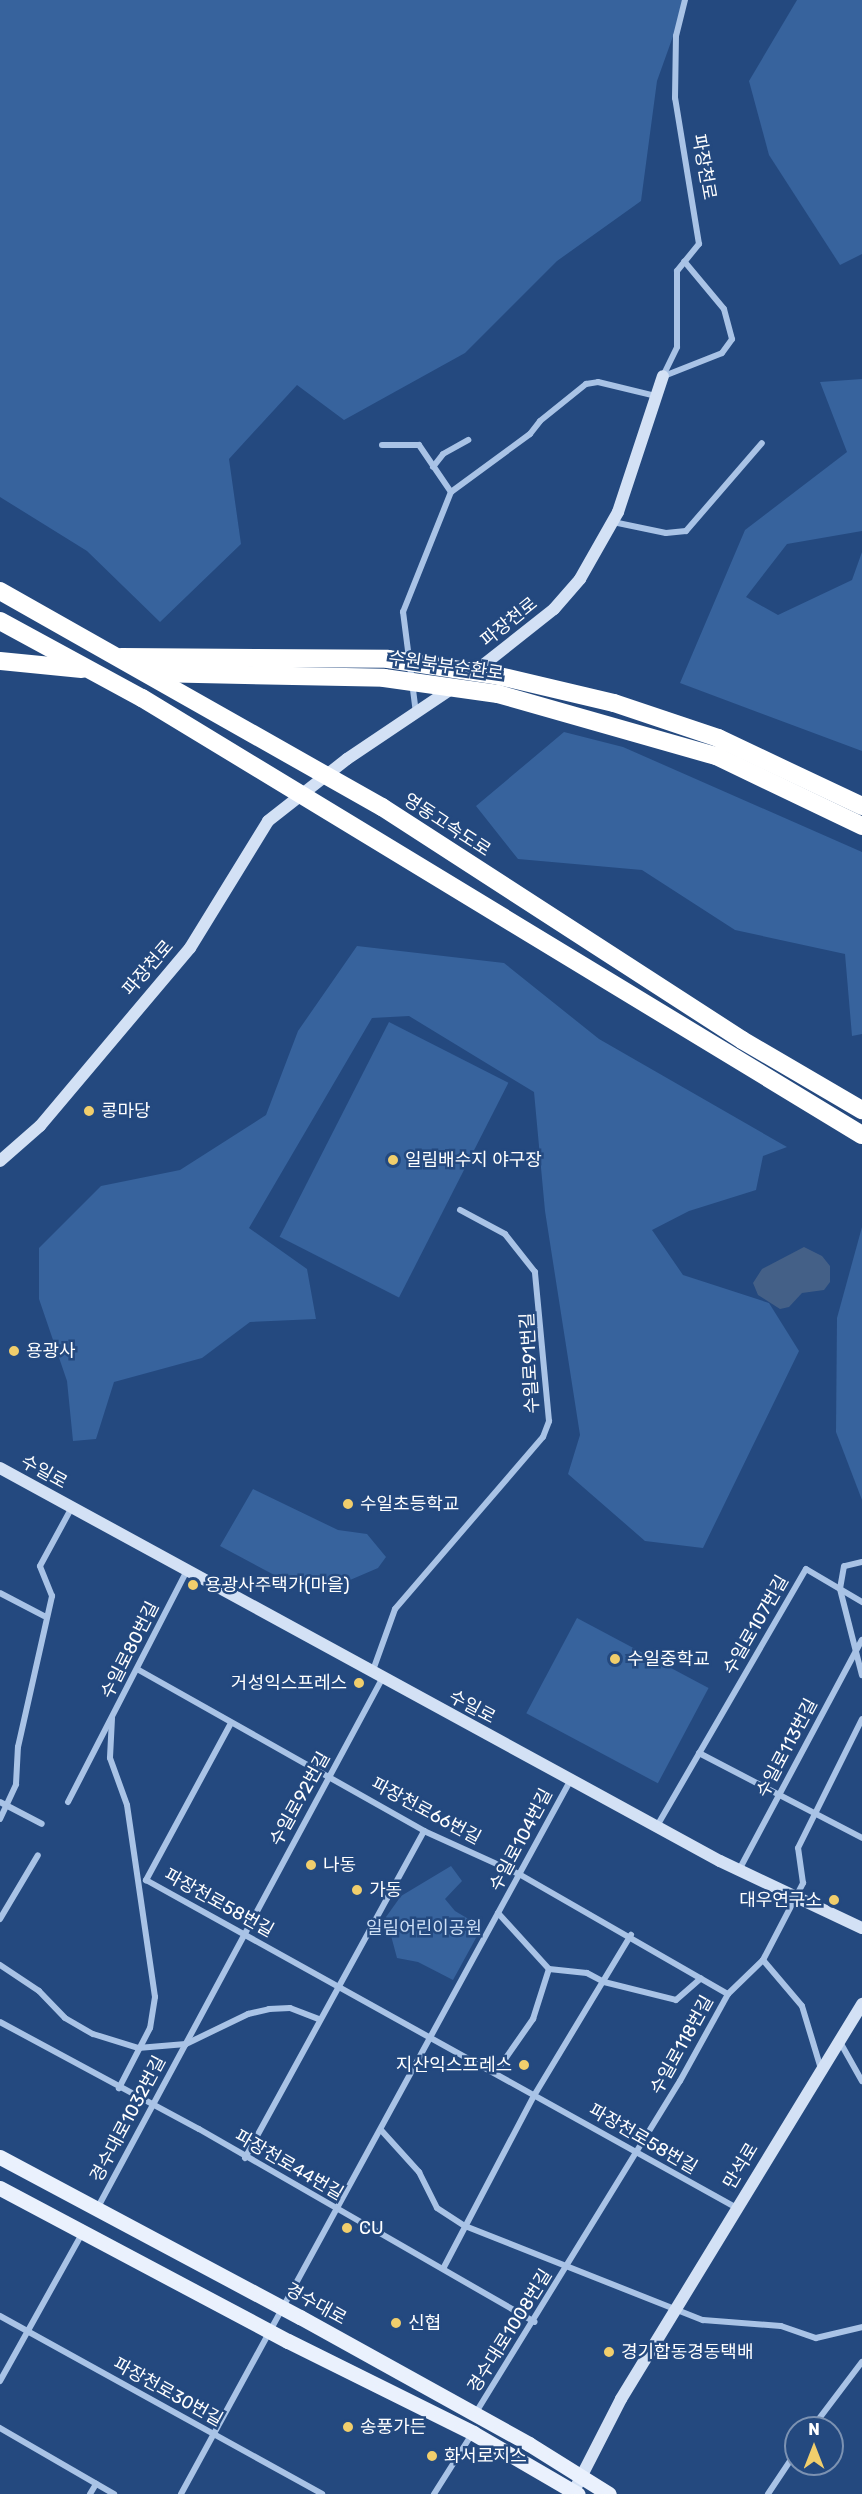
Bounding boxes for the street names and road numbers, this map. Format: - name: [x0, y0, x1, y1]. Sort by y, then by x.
- street label: 파장천로: [688, 133, 720, 201]
- street label: 파장천로: [476, 593, 542, 651]
- street label: 수원북부순환로: [387, 647, 505, 685]
- street label: 영동고속도로: [399, 789, 495, 861]
- street label: 파장천로: [118, 936, 178, 1000]
- street label: 수일로91번길: [517, 1312, 543, 1414]
- street label: 수일로: [17, 1451, 71, 1493]
- street label: 수일로107번길: [719, 1571, 793, 1679]
- street label: 수일로80번길: [96, 1598, 164, 1702]
- street label: 수일로: [445, 1686, 499, 1728]
- street label: 수일로113번길: [752, 1695, 822, 1801]
- street label: 수일로92번길: [265, 1748, 335, 1850]
- street label: 파장천로66번길: [367, 1773, 485, 1849]
- street label: 수일로104번길: [485, 1785, 557, 1895]
- street label: 파장천로58번길: [161, 1864, 277, 1942]
- street label: 수일로118번길: [646, 1992, 718, 2098]
- street label: 경수대로1032번길: [86, 2052, 170, 2186]
- street label: 파장천로58번길: [585, 2099, 701, 2179]
- street label: 파장천로44번길: [231, 2125, 347, 2205]
- street label: 만석로: [719, 2139, 763, 2193]
- street label: 경수대로1008번길: [463, 2265, 557, 2397]
- street label: 경수대로: [282, 2278, 350, 2330]
- street label: 파장천로30번길: [110, 2353, 226, 2431]

